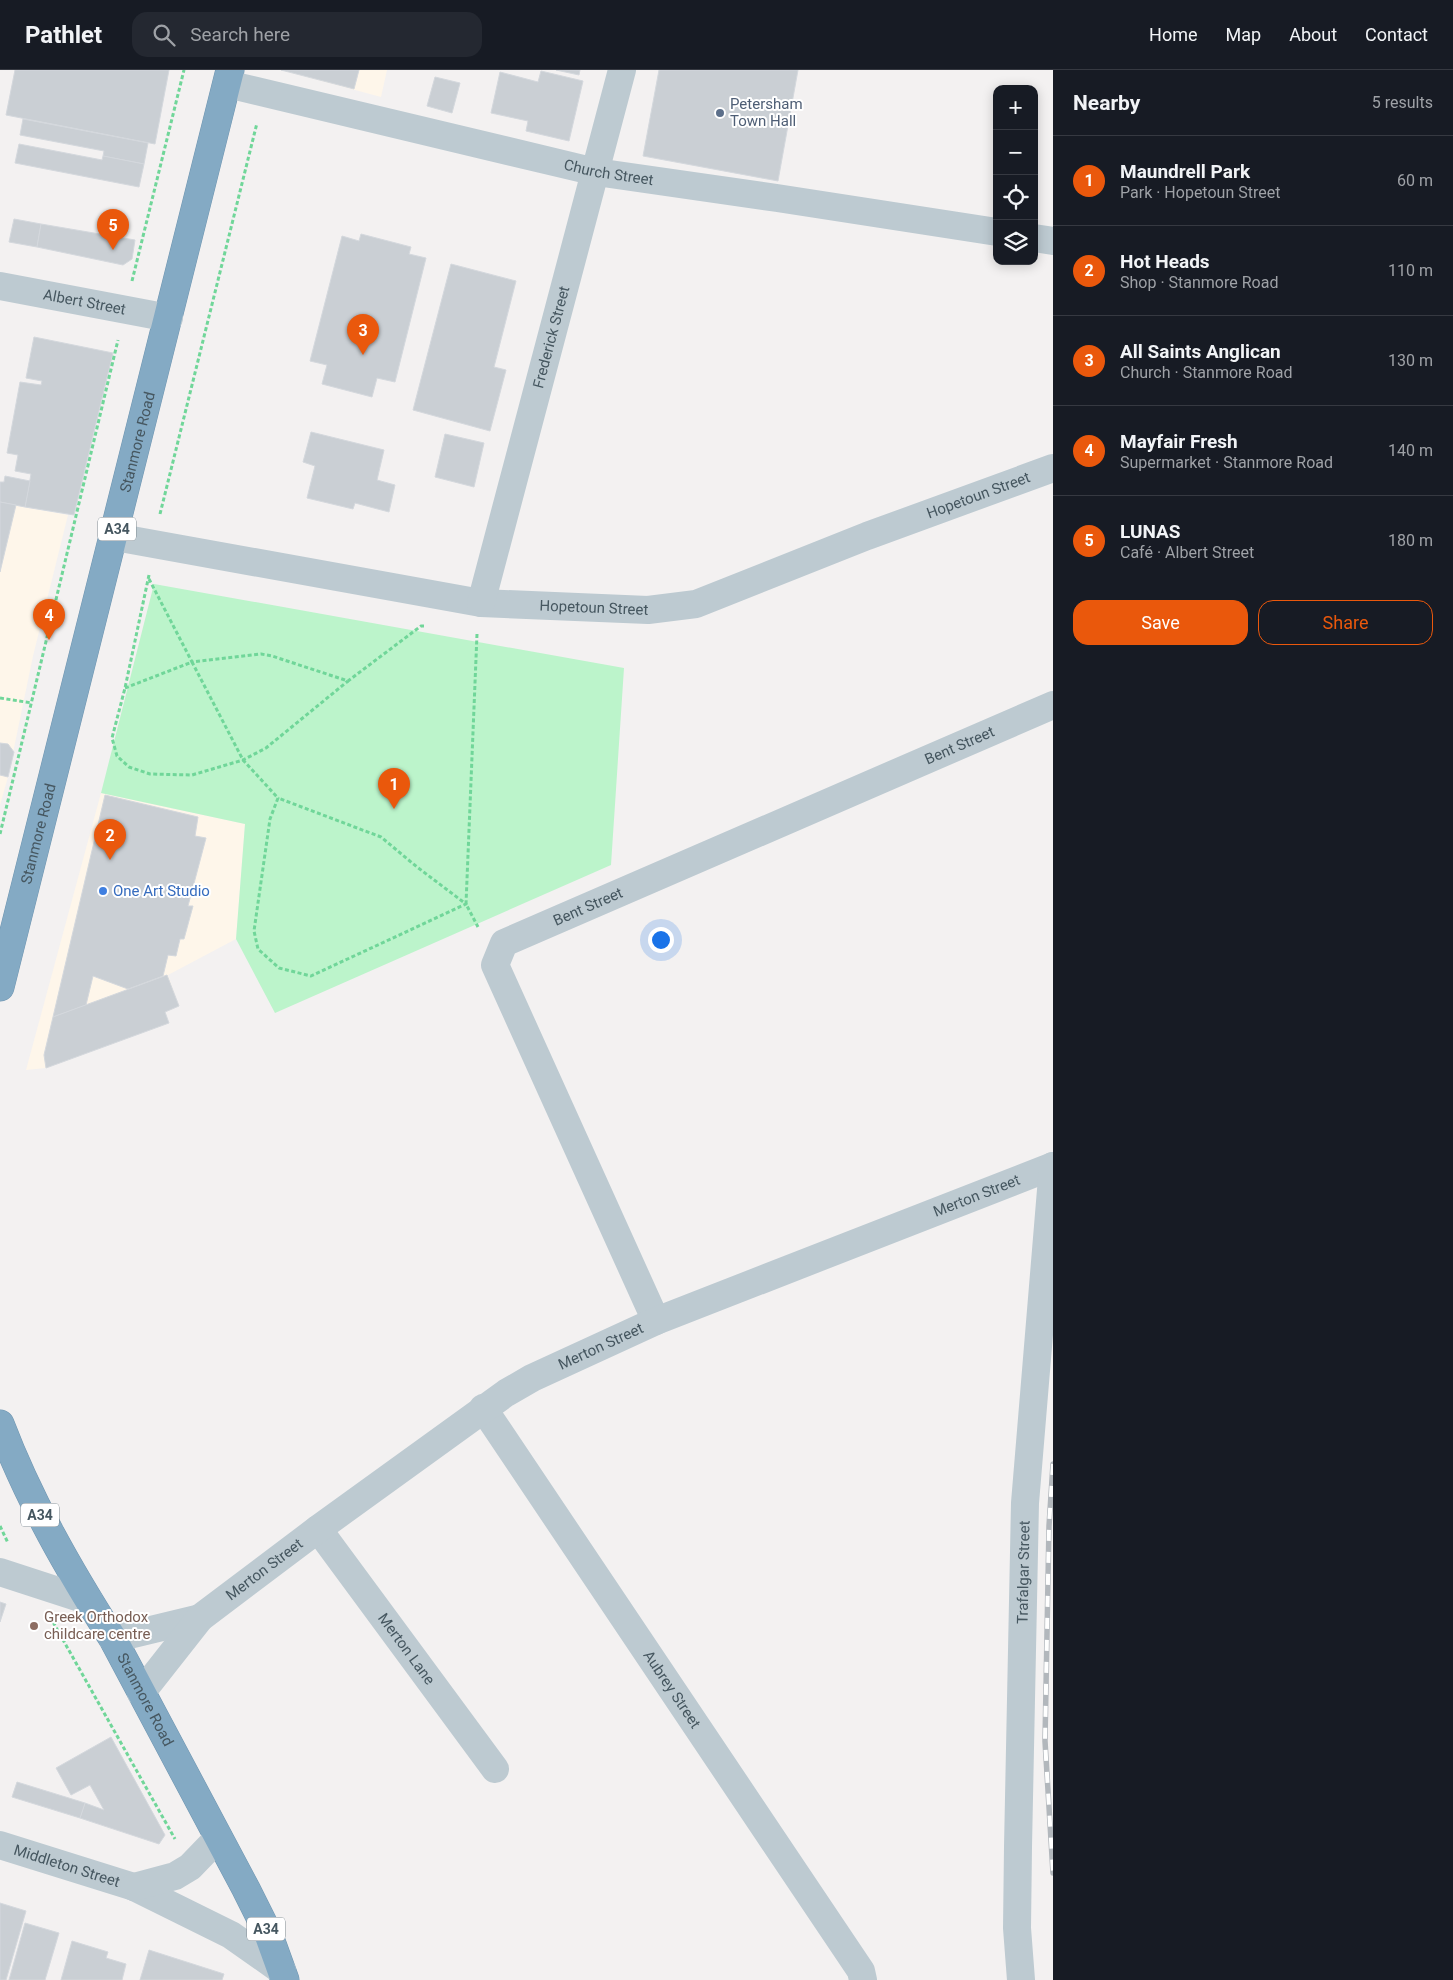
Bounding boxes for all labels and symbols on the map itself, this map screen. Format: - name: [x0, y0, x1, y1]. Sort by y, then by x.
- place label: Petersham Town Hall: [730, 95, 803, 130]
- marker: Petersham Town Hall: [714, 107, 726, 119]
- street label: Church Street: [562, 156, 655, 189]
- pin: 5: [97, 209, 129, 250]
- street label: Frederick Street: [529, 284, 573, 390]
- street label: Albert Street: [42, 285, 127, 319]
- pin: 3: [347, 314, 379, 355]
- street label: Stanmore Road: [116, 390, 159, 494]
- street label: Hopetoun Street: [924, 468, 1033, 522]
- road number: A34: [98, 518, 136, 540]
- street label: Hopetoun Street: [539, 596, 649, 619]
- pin: 4: [33, 599, 65, 640]
- street label: Bent Street: [922, 723, 997, 768]
- pin: 1: [378, 768, 410, 809]
- street label: Stanmore Road: [17, 782, 60, 886]
- pin: 2: [94, 819, 126, 860]
- place label: One Art Studio: [113, 882, 210, 900]
- street label: Bent Street: [550, 884, 626, 930]
- marker: One Art Studio: [97, 885, 109, 897]
- your location: [648, 927, 674, 953]
- street label: Merton Street: [931, 1171, 1023, 1221]
- street label: Merton Street: [555, 1319, 646, 1374]
- road number: A34: [21, 1504, 59, 1526]
- street label: Trafalgar Street: [1014, 1520, 1034, 1624]
- street label: Merton Street: [222, 1535, 306, 1604]
- place label: Greek Orthodox childcare centre: [44, 1608, 150, 1643]
- street label: Merton Lane: [374, 1610, 439, 1688]
- marker: Greek Orthodox childcare centre: [28, 1620, 40, 1632]
- street label: Aubrey Street: [639, 1647, 704, 1732]
- street label: Stanmore Road: [113, 1650, 177, 1749]
- street label: Middleton Street: [11, 1841, 122, 1891]
- road number: A34: [247, 1918, 285, 1940]

